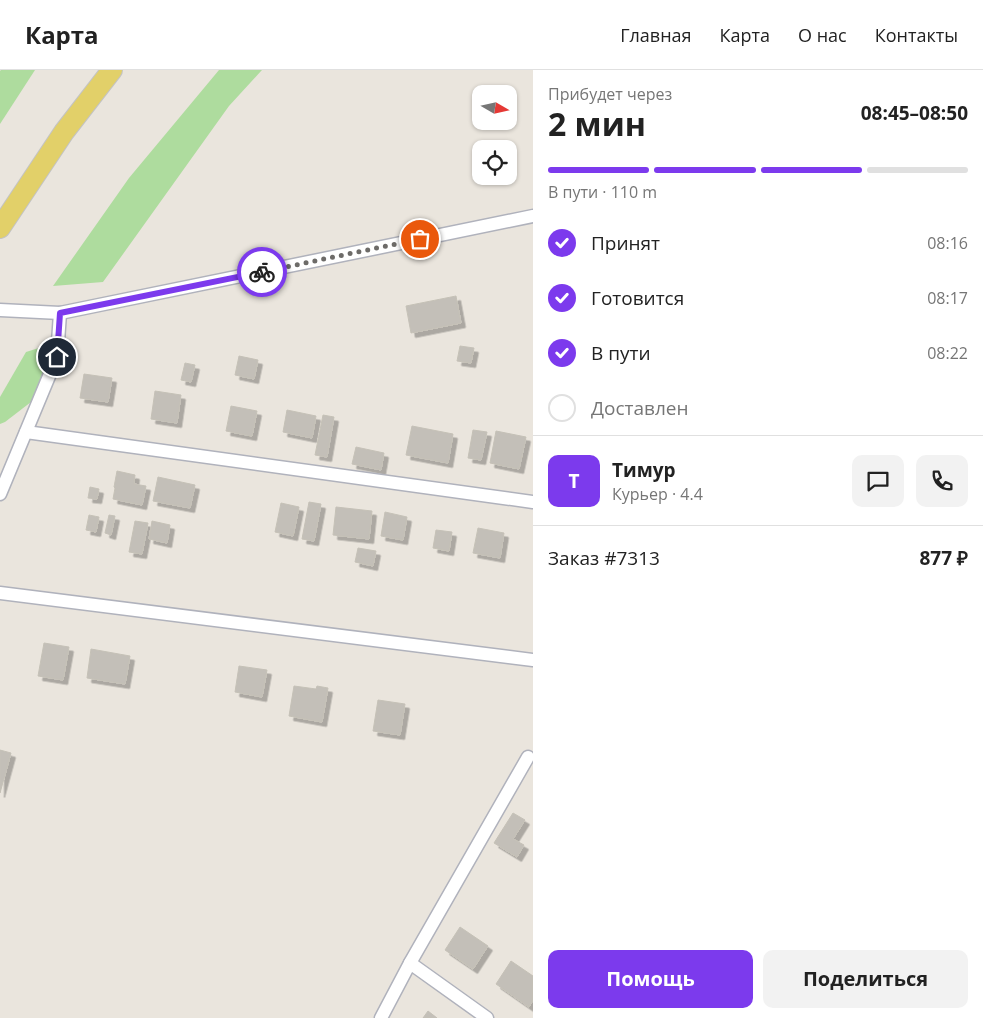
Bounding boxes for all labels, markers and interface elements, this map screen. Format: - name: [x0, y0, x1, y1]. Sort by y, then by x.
- text: Карта: [25, 18, 99, 51]
- text: Главная: [620, 23, 692, 47]
- text: Карта: [720, 23, 770, 47]
- text: О нас: [798, 23, 847, 47]
- text: Контакты: [875, 23, 958, 47]
- text: Прибудет через: [548, 83, 672, 105]
- north arrow: [472, 85, 518, 130]
- map controls: [472, 85, 517, 185]
- text: 08:45–08:50: [861, 100, 968, 126]
- text: 2 мин: [548, 102, 646, 145]
- button: locate: [472, 140, 517, 185]
- text: В пути · 110 m: [548, 181, 657, 203]
- pin: [399, 218, 441, 260]
- icon: bag: [406, 225, 434, 253]
- icon: check: [548, 229, 576, 257]
- text: Принят: [591, 230, 660, 256]
- text: 08:16: [927, 232, 968, 254]
- courier: [237, 247, 287, 297]
- icon: bike: [248, 258, 276, 286]
- icon: check: [548, 284, 576, 312]
- text: Готовится: [591, 285, 684, 311]
- text: 08:17: [927, 287, 968, 309]
- pin: [36, 336, 78, 378]
- icon: check: [548, 339, 576, 367]
- text: В пути: [591, 340, 651, 366]
- text: 08:22: [927, 342, 968, 364]
- icon: home: [43, 343, 71, 371]
- text: Доставлен: [591, 395, 689, 421]
- button: chat: [852, 455, 904, 507]
- button: phone: [916, 455, 968, 507]
- text: Тимур: [612, 457, 676, 483]
- text: Т: [568, 468, 580, 494]
- text: Курьер · 4.4: [612, 483, 703, 505]
- text: Заказ #7313: [548, 545, 660, 571]
- text: 877 ₽: [919, 545, 968, 571]
- button: Помощь: [548, 950, 753, 1008]
- button: Поделиться: [763, 950, 968, 1008]

